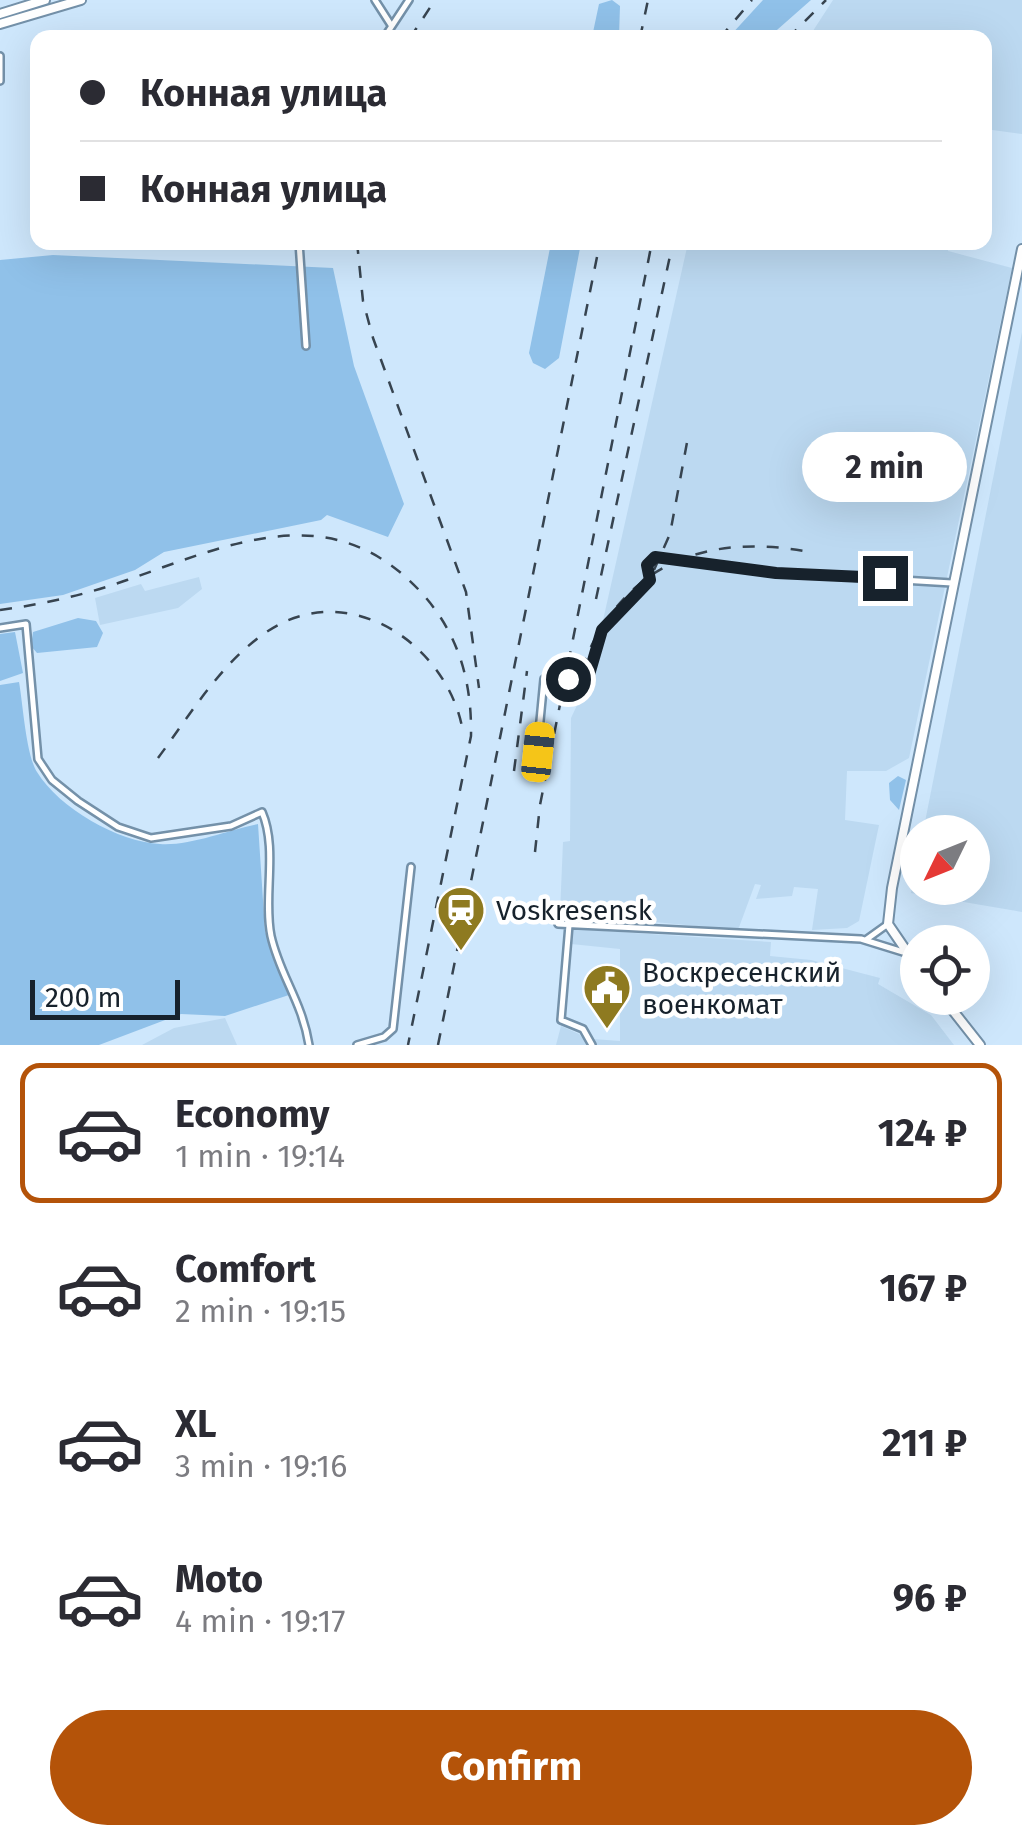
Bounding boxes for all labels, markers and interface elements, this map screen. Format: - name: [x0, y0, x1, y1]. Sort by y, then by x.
- text: Конная улица: [140, 70, 387, 116]
- text: Конная улица: [140, 166, 387, 212]
- callout: 2 min: [802, 433, 968, 503]
- text: 2 min: [845, 448, 924, 486]
- route end: [863, 556, 908, 601]
- route start: [546, 657, 591, 702]
- car: [520, 721, 556, 783]
- north arrow: [900, 815, 990, 905]
- map controls: [900, 815, 990, 1015]
- station icon: Voskresensk: [435, 884, 487, 952]
- place label: Voskresensk: [496, 894, 653, 927]
- button: locate: [900, 925, 990, 1015]
- place label: Воскресенский военкомат: [642, 956, 841, 1021]
- public building icon: Воскресенский военкомат: [581, 962, 633, 1030]
- scale bar: [30, 975, 180, 1020]
- text: 200 m: [45, 981, 122, 1014]
- icon: car: [55, 1088, 145, 1178]
- text: Economy: [175, 1091, 330, 1137]
- text: 124 ₽: [878, 1110, 967, 1156]
- text: 1 min · 19:14: [175, 1137, 345, 1175]
- icon: car: [55, 1243, 145, 1333]
- text: Comfort: [175, 1246, 316, 1292]
- text: 167 ₽: [879, 1265, 967, 1311]
- text: 2 min · 19:15: [175, 1292, 346, 1330]
- icon: car: [55, 1398, 145, 1488]
- text: XL: [175, 1401, 217, 1447]
- text: 211 ₽: [882, 1420, 967, 1466]
- text: 3 min · 19:16: [175, 1447, 347, 1485]
- icon: car: [55, 1553, 145, 1643]
- text: Moto: [175, 1556, 263, 1602]
- text: 96 ₽: [893, 1575, 967, 1621]
- text: 4 min · 19:17: [175, 1602, 345, 1640]
- button: Confirm: [50, 1710, 972, 1825]

